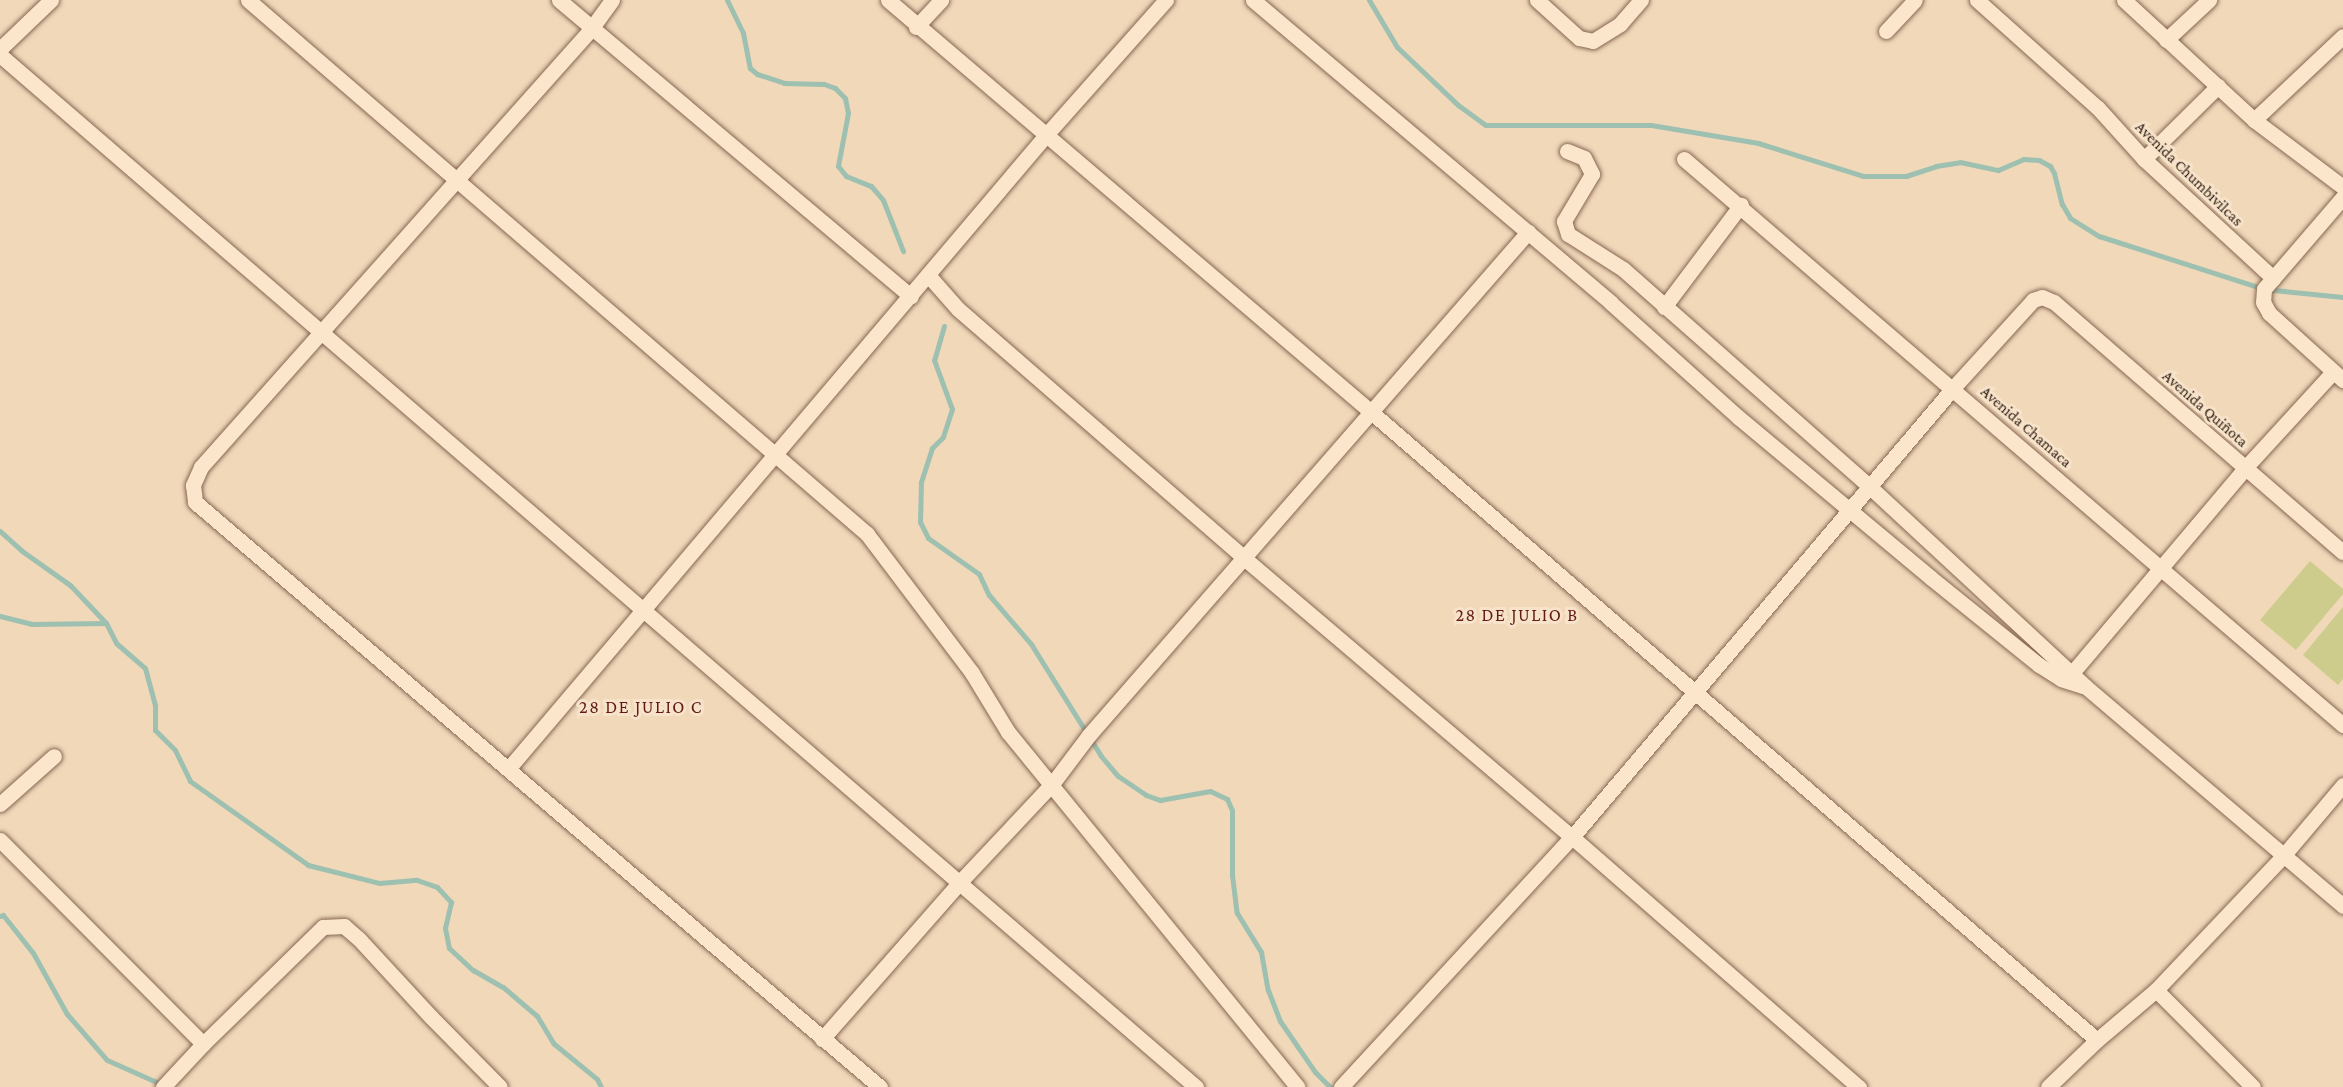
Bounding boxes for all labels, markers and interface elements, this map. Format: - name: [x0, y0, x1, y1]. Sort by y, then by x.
- street label: Avenida Chumbivilcas: [2131, 118, 2247, 230]
- street label: Avenida Quiñota: [2158, 367, 2252, 451]
- street label: Avenida Chamaca: [1977, 382, 2075, 472]
- district label: 28 DE JULIO B: [1455, 604, 1579, 626]
- district label: 28 DE JULIO C: [579, 696, 703, 718]

